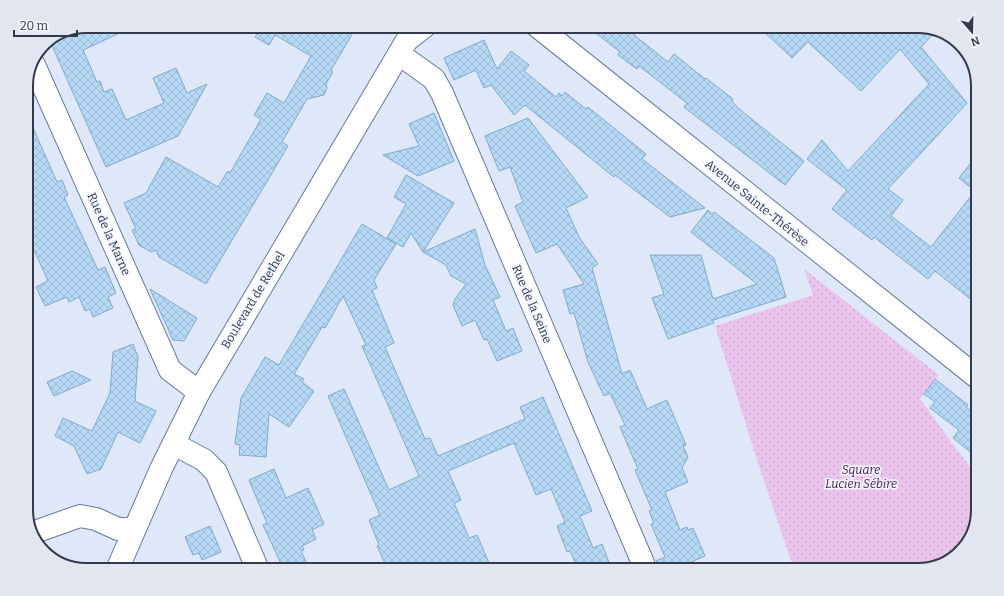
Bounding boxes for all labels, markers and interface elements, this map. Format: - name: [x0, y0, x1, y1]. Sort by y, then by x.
- scale bar: [14, 12, 77, 38]
- north arrow: [952, 12, 992, 52]
- text: 20 m: [20, 19, 49, 33]
- text: N: [969, 33, 981, 49]
- street label: Avenue Sainte-Thérèse: [702, 157, 812, 249]
- street label: Rue de la Marne: [85, 191, 133, 277]
- street label: Boulevard de Rethel: [218, 248, 288, 351]
- street label: Rue de la Seine: [509, 263, 555, 345]
- park label: Square Lucien Sébire: [825, 463, 897, 491]

